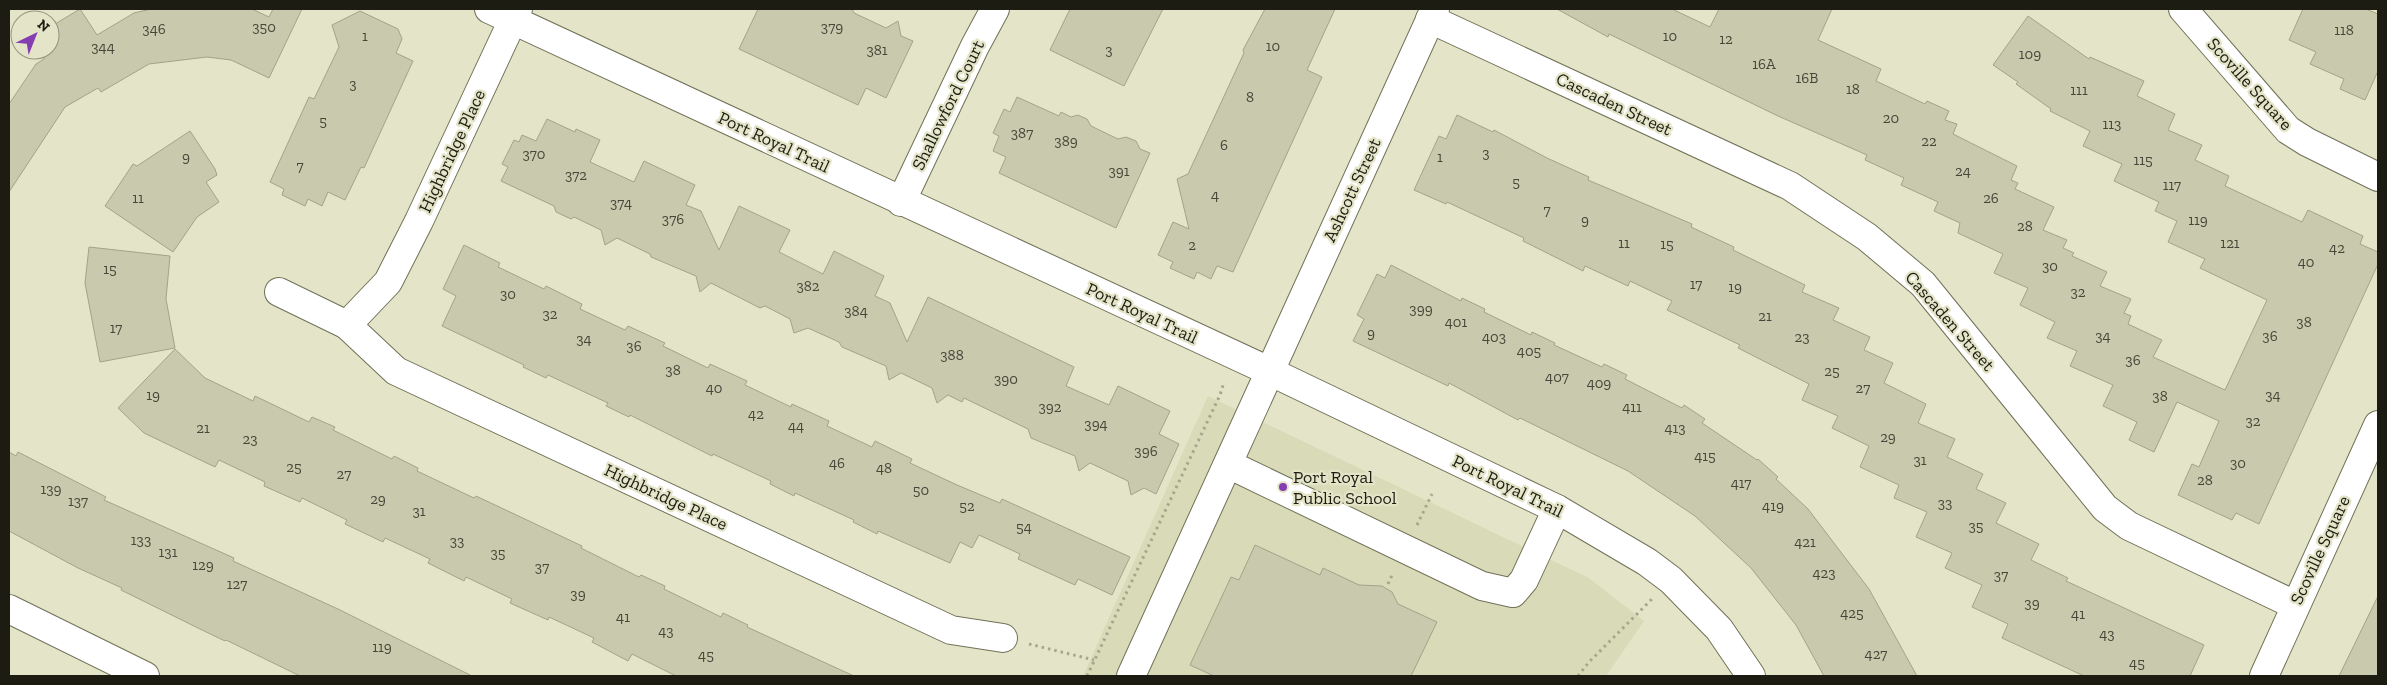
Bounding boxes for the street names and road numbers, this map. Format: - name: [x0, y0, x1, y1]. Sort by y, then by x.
- street label: Scoville Square: [2203, 33, 2297, 135]
- street label: Shallowford Court: [907, 36, 989, 174]
- street label: Cascaden Street: [1553, 68, 1676, 141]
- street label: Highbridge Place: [414, 86, 490, 216]
- street label: Port Royal Trail: [715, 107, 834, 178]
- street label: Ashcott Street: [1318, 134, 1386, 245]
- street label: Cascaden Street: [1901, 266, 2000, 376]
- street label: Port Royal Trail: [1083, 278, 1202, 349]
- street label: Port Royal Trail: [1449, 450, 1567, 522]
- street label: Highbridge Place: [601, 459, 731, 535]
- street label: Scoville Square: [2285, 492, 2355, 608]

